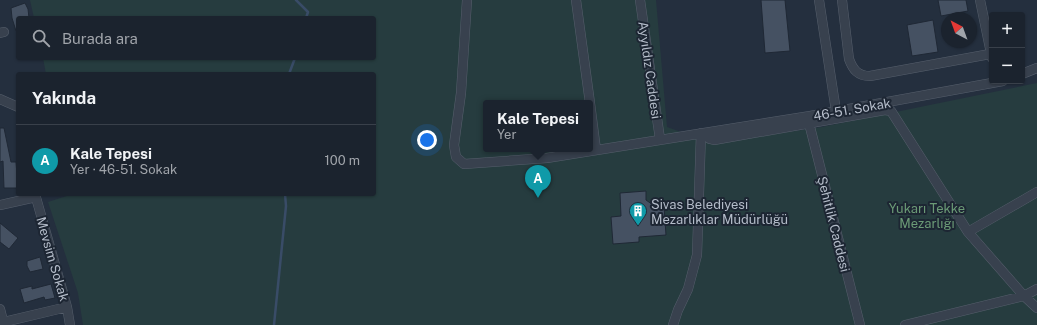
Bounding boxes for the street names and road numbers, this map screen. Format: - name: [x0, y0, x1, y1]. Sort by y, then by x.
- street label: Ayyıldız Caddesi: [635, 20, 664, 120]
- street label: 46-51. Sokak: [812, 95, 892, 124]
- street label: Şehitlik Caddesi: [814, 175, 853, 273]
- street label: Mevsim Sokak: [33, 215, 72, 303]

